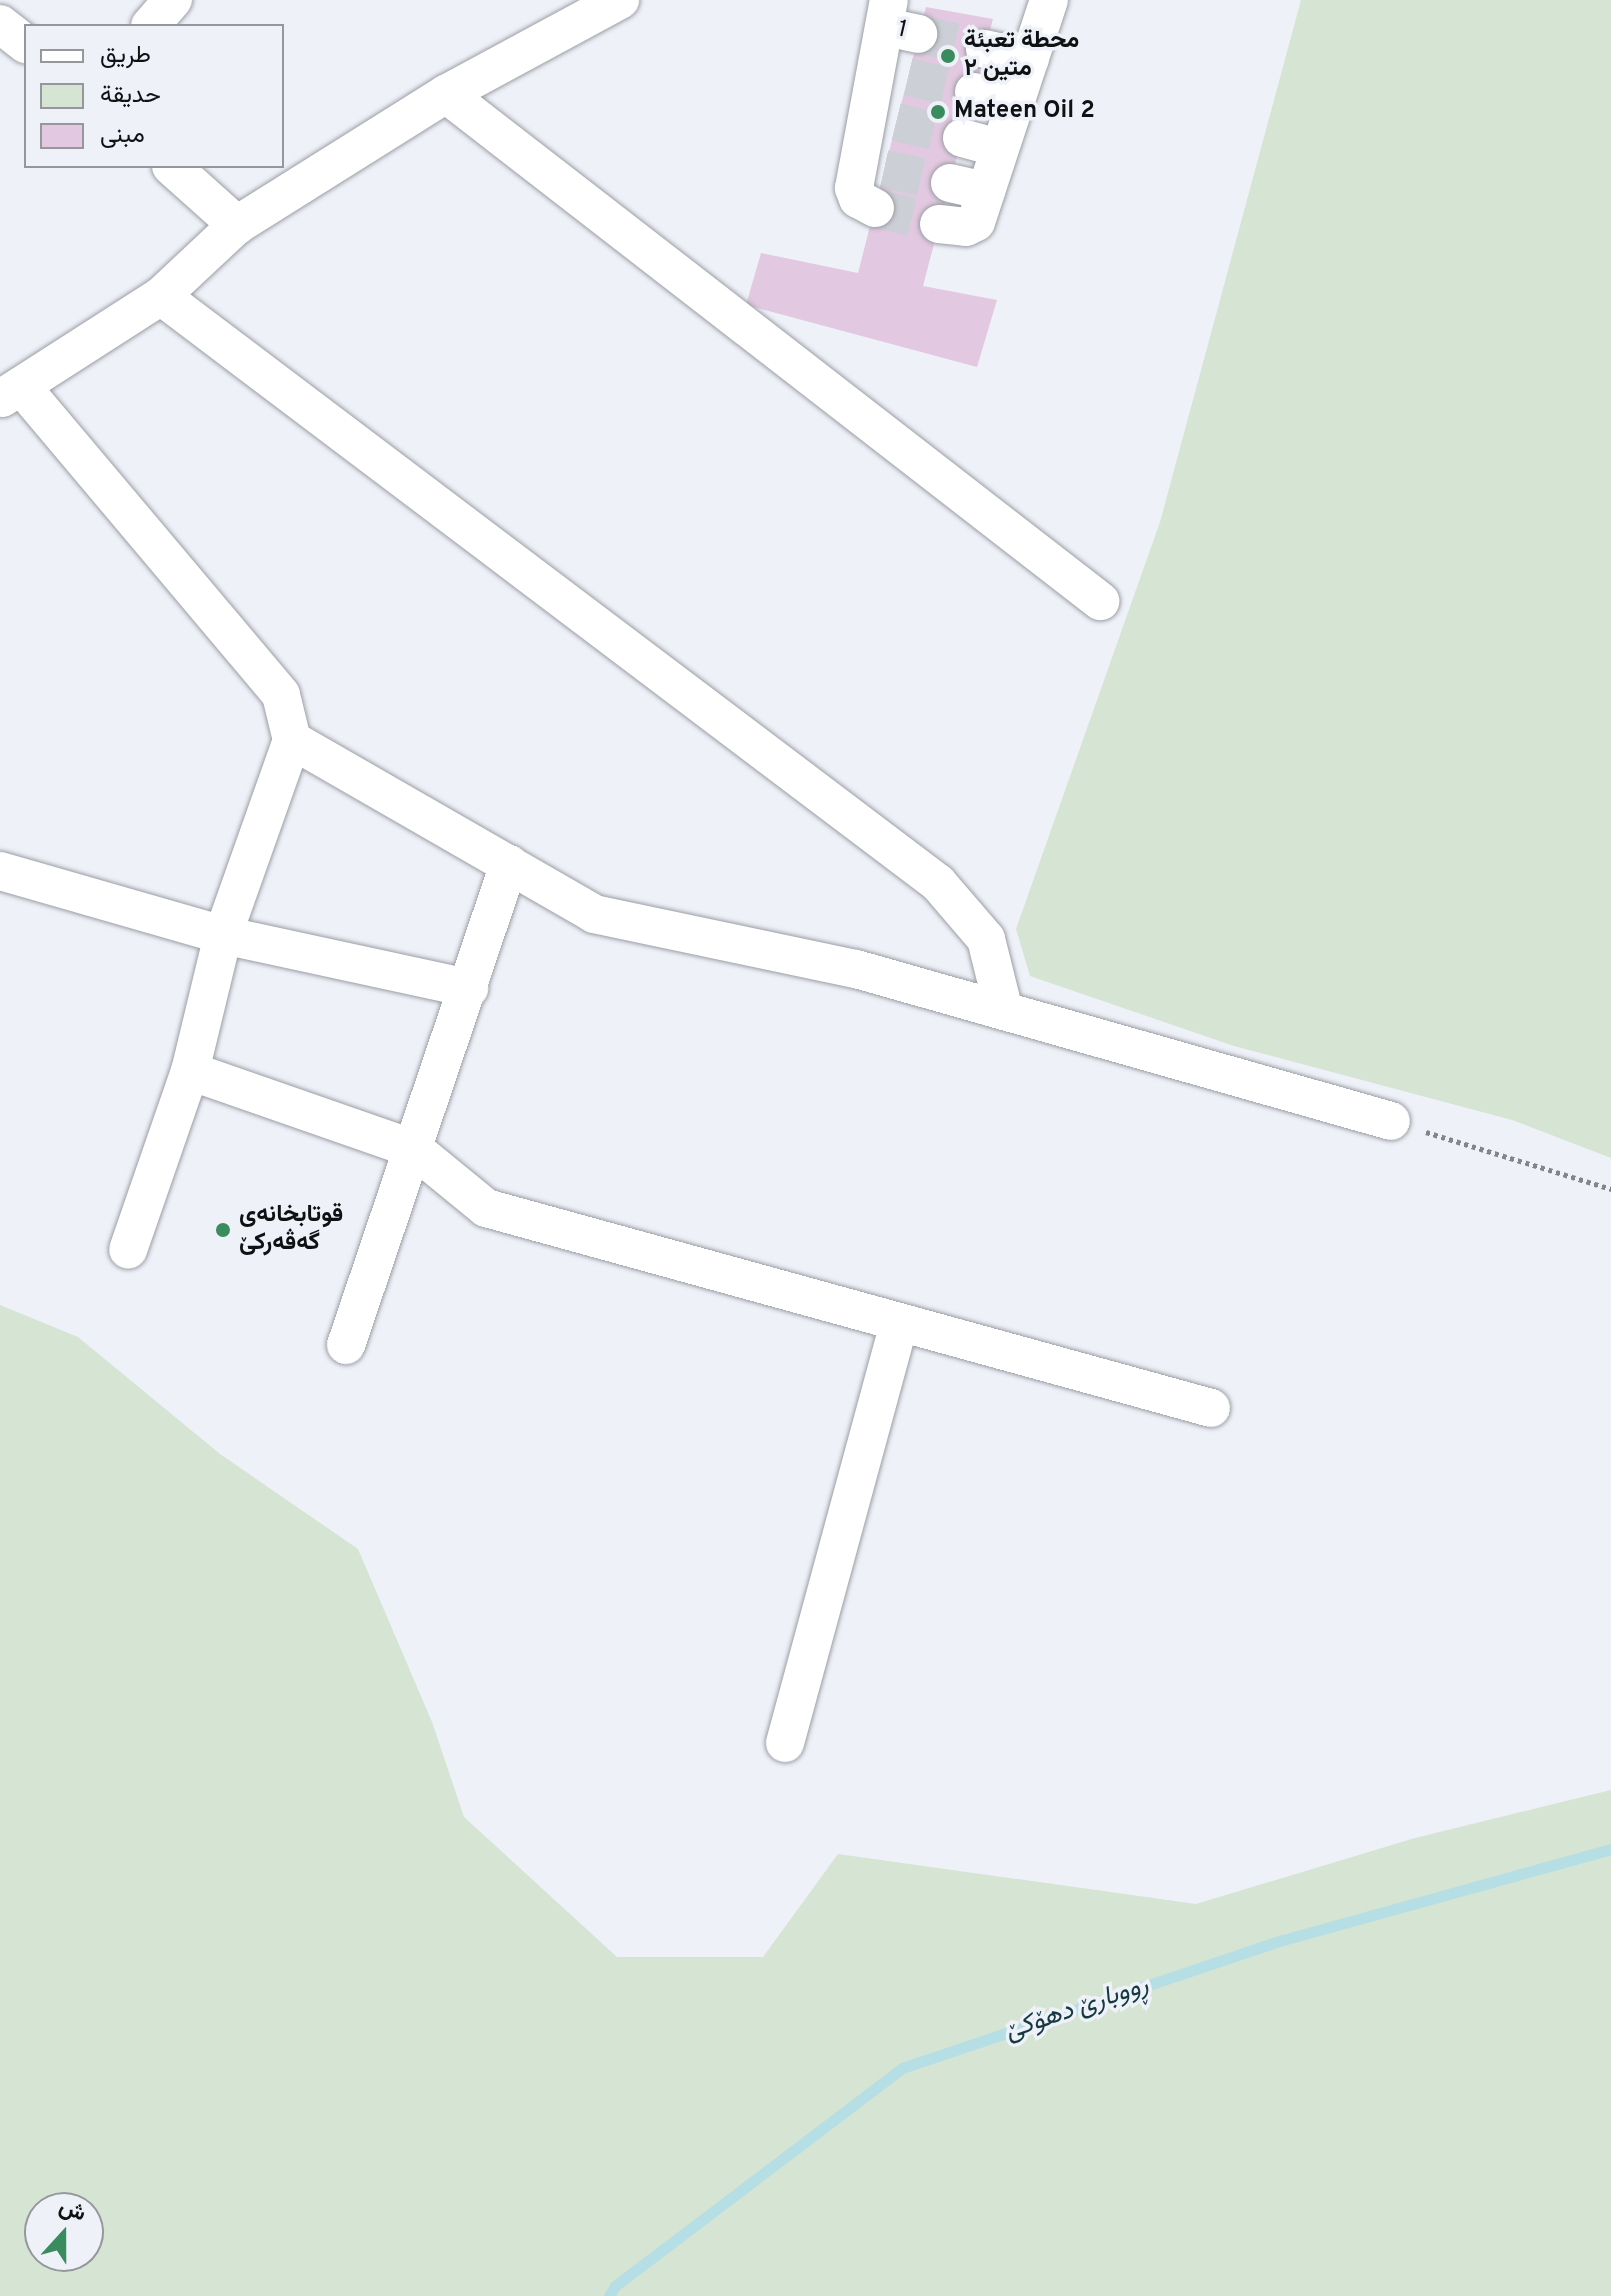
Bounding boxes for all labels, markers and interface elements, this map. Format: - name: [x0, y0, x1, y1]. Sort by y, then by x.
- street label: 1: [894, 16, 910, 46]
- legend: [24, 24, 284, 168]
- place label: محطة تعبئة متين ٢: [964, 28, 1079, 84]
- text: طريق: [100, 41, 151, 71]
- marker: محطة تعبئة متين ٢: [939, 47, 957, 65]
- text: حديقة: [100, 81, 161, 111]
- place label: Mateen Oil 2: [954, 98, 1095, 126]
- marker: Mateen Oil 2: [929, 103, 947, 121]
- text: مبنى: [100, 121, 145, 151]
- place label: قوتابخانەی گەڤەرکێ: [239, 1202, 343, 1258]
- marker: قوتابخانەی گەڤەرکێ: [214, 1221, 232, 1239]
- water label: ڕووبارێ دهۆكێ: [1001, 1970, 1153, 2048]
- north arrow: [24, 2192, 104, 2272]
- text: ش: [55, 2194, 89, 2228]

